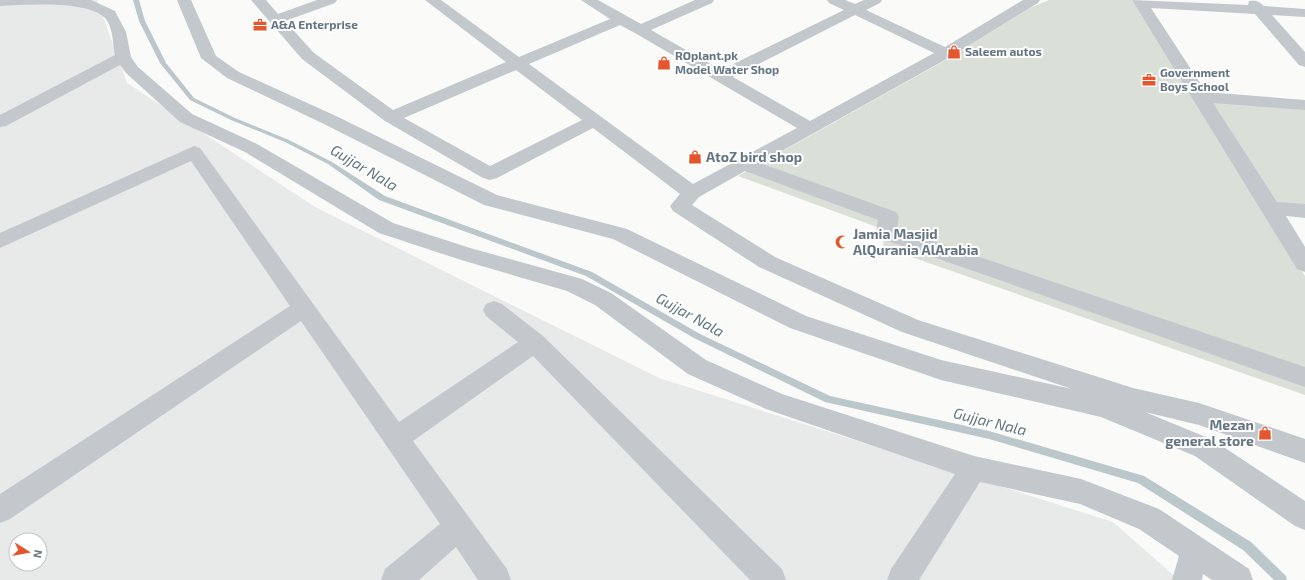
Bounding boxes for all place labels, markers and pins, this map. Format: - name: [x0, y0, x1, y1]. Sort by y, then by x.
- office icon: A&A Enterprise: [252, 17, 268, 33]
- place label: A&A Enterprise: [271, 17, 358, 31]
- shop icon: Saleem autos: [946, 44, 962, 60]
- place label: Saleem autos: [965, 44, 1042, 58]
- place label: ROplant.pk Model Water Shop: [675, 48, 779, 76]
- shop icon: ROplant.pk Model Water Shop: [656, 55, 672, 71]
- place label: Government Boys School: [1160, 65, 1230, 94]
- office icon: Government Boys School: [1141, 72, 1157, 88]
- place label: AtoZ bird shop: [706, 148, 802, 165]
- shop icon: AtoZ bird shop: [687, 149, 703, 165]
- place label: Jamia Masjid AlQurania AlArabia: [853, 225, 978, 259]
- mosque icon: Jamia Masjid AlQurania AlArabia: [834, 234, 850, 250]
- place label: Mezan general store: [1165, 416, 1254, 449]
- shop icon: Mezan general store: [1257, 425, 1273, 441]

